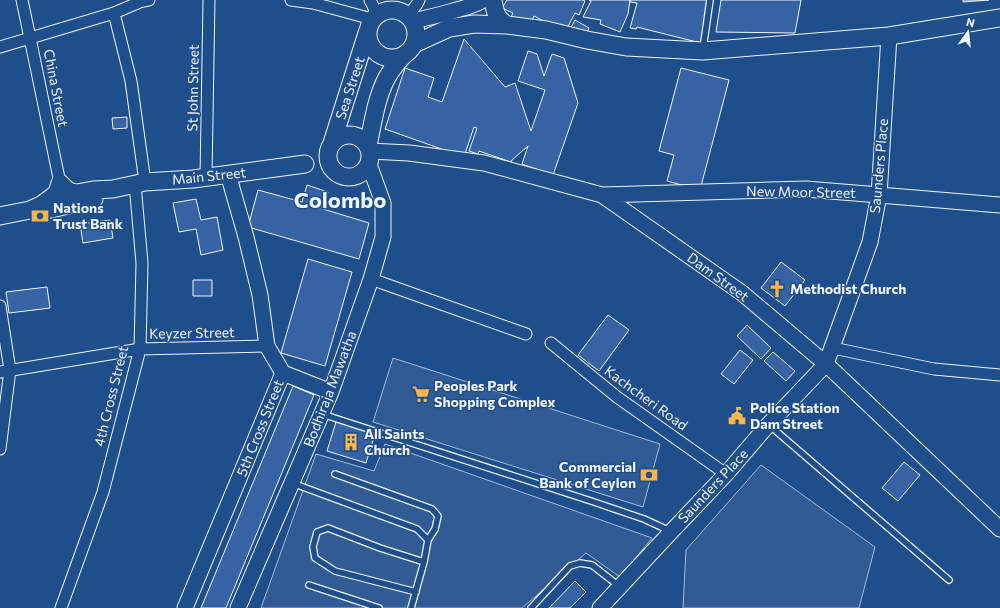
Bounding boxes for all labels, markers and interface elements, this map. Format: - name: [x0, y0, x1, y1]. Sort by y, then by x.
- north arrow: [948, 12, 988, 52]
- text: N: [965, 15, 976, 29]
- street label: St John Street: [183, 44, 202, 132]
- street label: China Street: [41, 48, 72, 128]
- street label: Sea Street: [331, 54, 368, 121]
- street label: Saunders Place: [866, 118, 891, 214]
- street label: Main Street: [171, 163, 247, 188]
- street label: New Moor Street: [746, 182, 856, 201]
- district label: Colombo: [294, 186, 386, 213]
- place label: Nations Trust Bank: [53, 199, 123, 232]
- bank icon: Nations Trust Bank: [30, 206, 50, 226]
- street label: Dam Street: [684, 249, 753, 305]
- church icon: Methodist Church: [767, 279, 787, 299]
- place label: Methodist Church: [790, 280, 906, 297]
- street label: Keyzer Street: [149, 323, 235, 342]
- street label: Bodhiraja Mawatha: [299, 328, 360, 449]
- street label: 4th Cross Street: [90, 344, 131, 448]
- street label: Kachcheri Road: [601, 362, 691, 433]
- street label: 5th Cross Street: [232, 377, 287, 479]
- place label: Peoples Park Shopping Complex: [434, 377, 555, 410]
- supermarket icon: Peoples Park Shopping Complex: [411, 384, 431, 404]
- place label: Police Station Dam Street: [750, 399, 840, 432]
- public building icon: Police Station Dam Street: [727, 406, 747, 426]
- place label: All Saints Church: [364, 425, 425, 458]
- building icon: All Saints Church: [341, 432, 361, 452]
- street label: Saunders Place: [674, 445, 751, 526]
- place label: Commercial Bank of Ceylon: [539, 458, 636, 491]
- bank icon: Commercial Bank of Ceylon: [639, 465, 659, 485]

